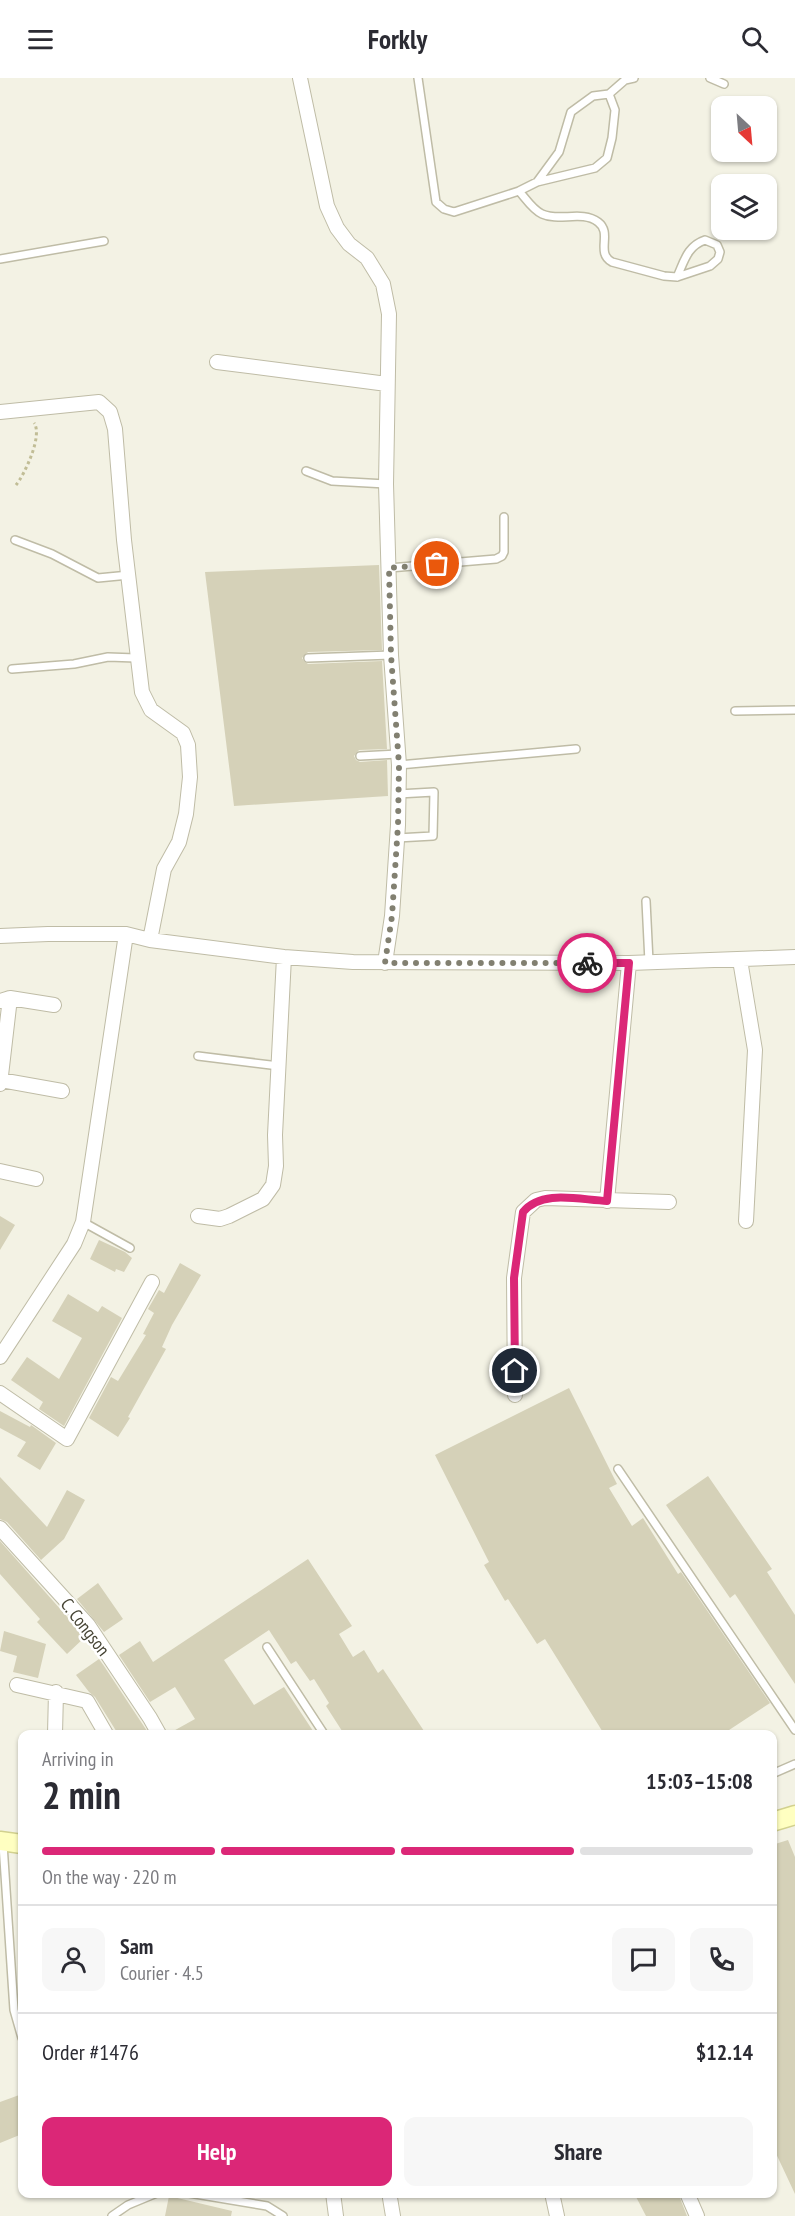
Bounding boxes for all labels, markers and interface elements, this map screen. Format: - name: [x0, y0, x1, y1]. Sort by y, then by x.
- text: Forkly: [368, 22, 427, 56]
- icon: menu: [24, 23, 57, 56]
- icon: search: [738, 23, 771, 56]
- north arrow: [711, 96, 777, 162]
- map controls: [711, 96, 777, 240]
- button: layers: [711, 174, 777, 240]
- pin: [411, 538, 462, 589]
- icon: bag: [420, 547, 453, 580]
- courier: [557, 933, 617, 993]
- icon: bike: [571, 947, 604, 980]
- pin: [489, 1345, 540, 1396]
- icon: home: [498, 1354, 531, 1387]
- street label: C. Congson: [56, 1593, 115, 1660]
- text: Arriving in: [42, 1746, 114, 1772]
- text: 15:03–15:08: [646, 1767, 753, 1795]
- text: 2 min: [42, 1769, 121, 1820]
- text: On the way · 220 m: [42, 1864, 177, 1890]
- button: person: [42, 1928, 105, 1991]
- button: chat: [612, 1928, 675, 1991]
- button: phone: [690, 1928, 753, 1991]
- text: Sam: [120, 1932, 153, 1960]
- text: Courier · 4.5: [120, 1960, 204, 1986]
- text: Order #1476: [42, 2038, 139, 2066]
- text: $12.14: [696, 2038, 753, 2066]
- button: Help: [42, 2117, 392, 2186]
- button: Share: [404, 2117, 753, 2186]

